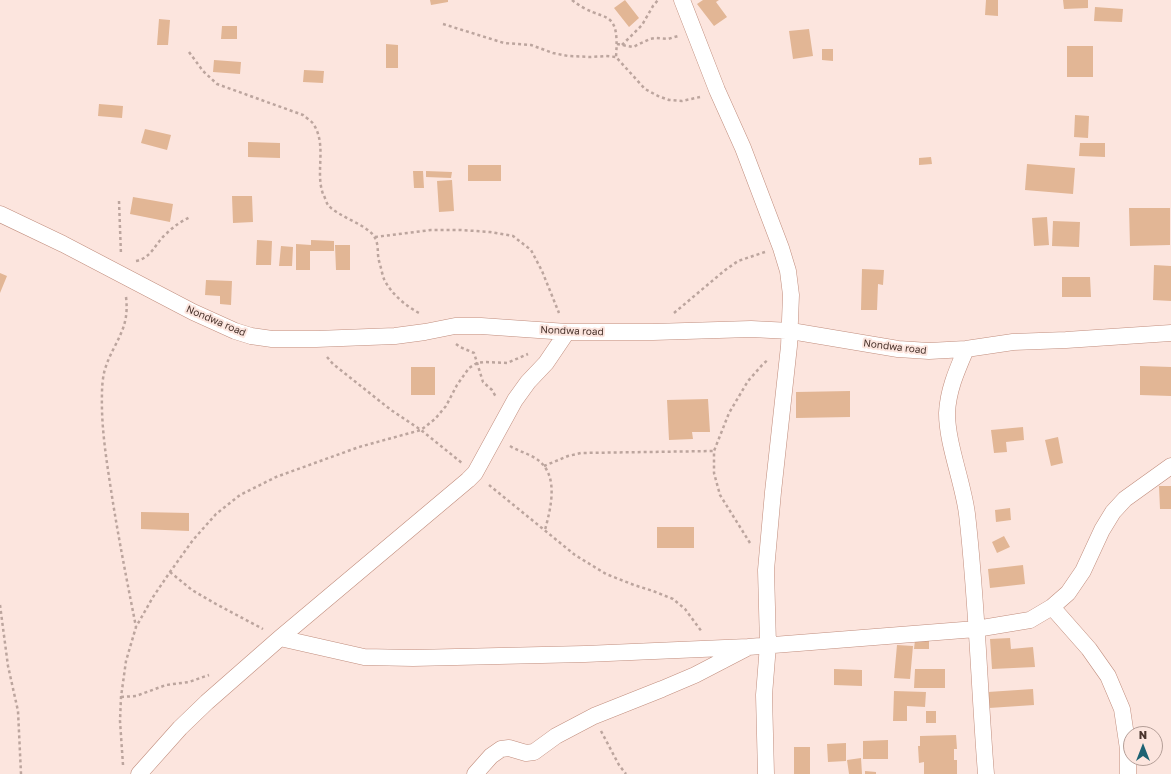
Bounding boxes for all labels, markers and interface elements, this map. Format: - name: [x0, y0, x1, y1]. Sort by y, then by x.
- street label: Nondwa road: [184, 303, 248, 339]
- street label: Nondwa road: [540, 324, 604, 338]
- street label: Nondwa road: [863, 337, 927, 357]
- north arrow: [1123, 726, 1163, 766]
- text: N: [1139, 728, 1147, 741]

